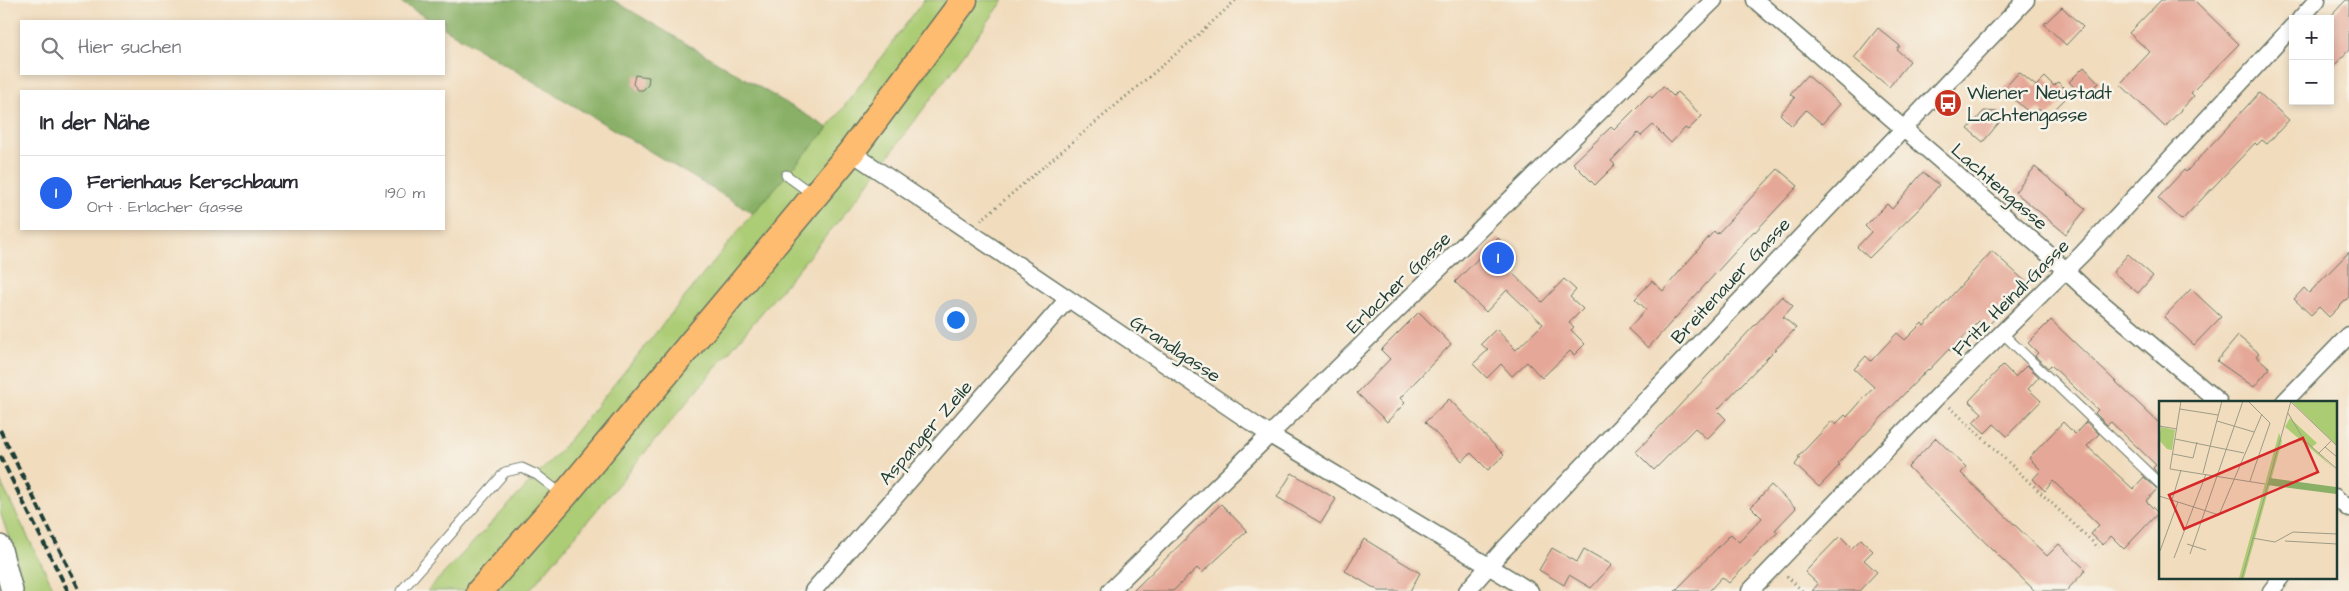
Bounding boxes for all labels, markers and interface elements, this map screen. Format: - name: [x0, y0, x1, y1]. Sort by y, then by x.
- map controls: [2289, 15, 2334, 105]
- button: +: [2289, 15, 2334, 60]
- search box: [20, 20, 445, 75]
- icon: search: [38, 34, 66, 62]
- text: Hier suchen: [78, 34, 181, 61]
- button: −: [2289, 60, 2334, 105]
- place label: Wiener Neustadt Lachtengasse: [1967, 80, 2112, 130]
- bus stop icon: Wiener Neustadt Lachtengasse: [1933, 88, 1963, 118]
- text: In der Nähe: [40, 108, 150, 137]
- street label: Lachtengasse: [1944, 137, 2053, 238]
- text: Ferienhaus Kerschbaum: [87, 169, 297, 196]
- text: 1: [55, 182, 57, 204]
- text: 190 m: [385, 182, 425, 204]
- text: Ort · Erlacher Gasse: [87, 196, 243, 218]
- street label: Breitenauer Gasse: [1665, 212, 1797, 350]
- street label: Erlacher Gasse: [1341, 226, 1457, 340]
- street label: Fritz Heindl-Gasse: [1946, 233, 2076, 363]
- pin: 1: [1482, 239, 1514, 277]
- your location: [943, 307, 969, 333]
- street label: Grandlgasse: [1124, 309, 1226, 390]
- street label: Aspanger Zeile: [873, 375, 980, 492]
- inset map: [2159, 401, 2336, 578]

